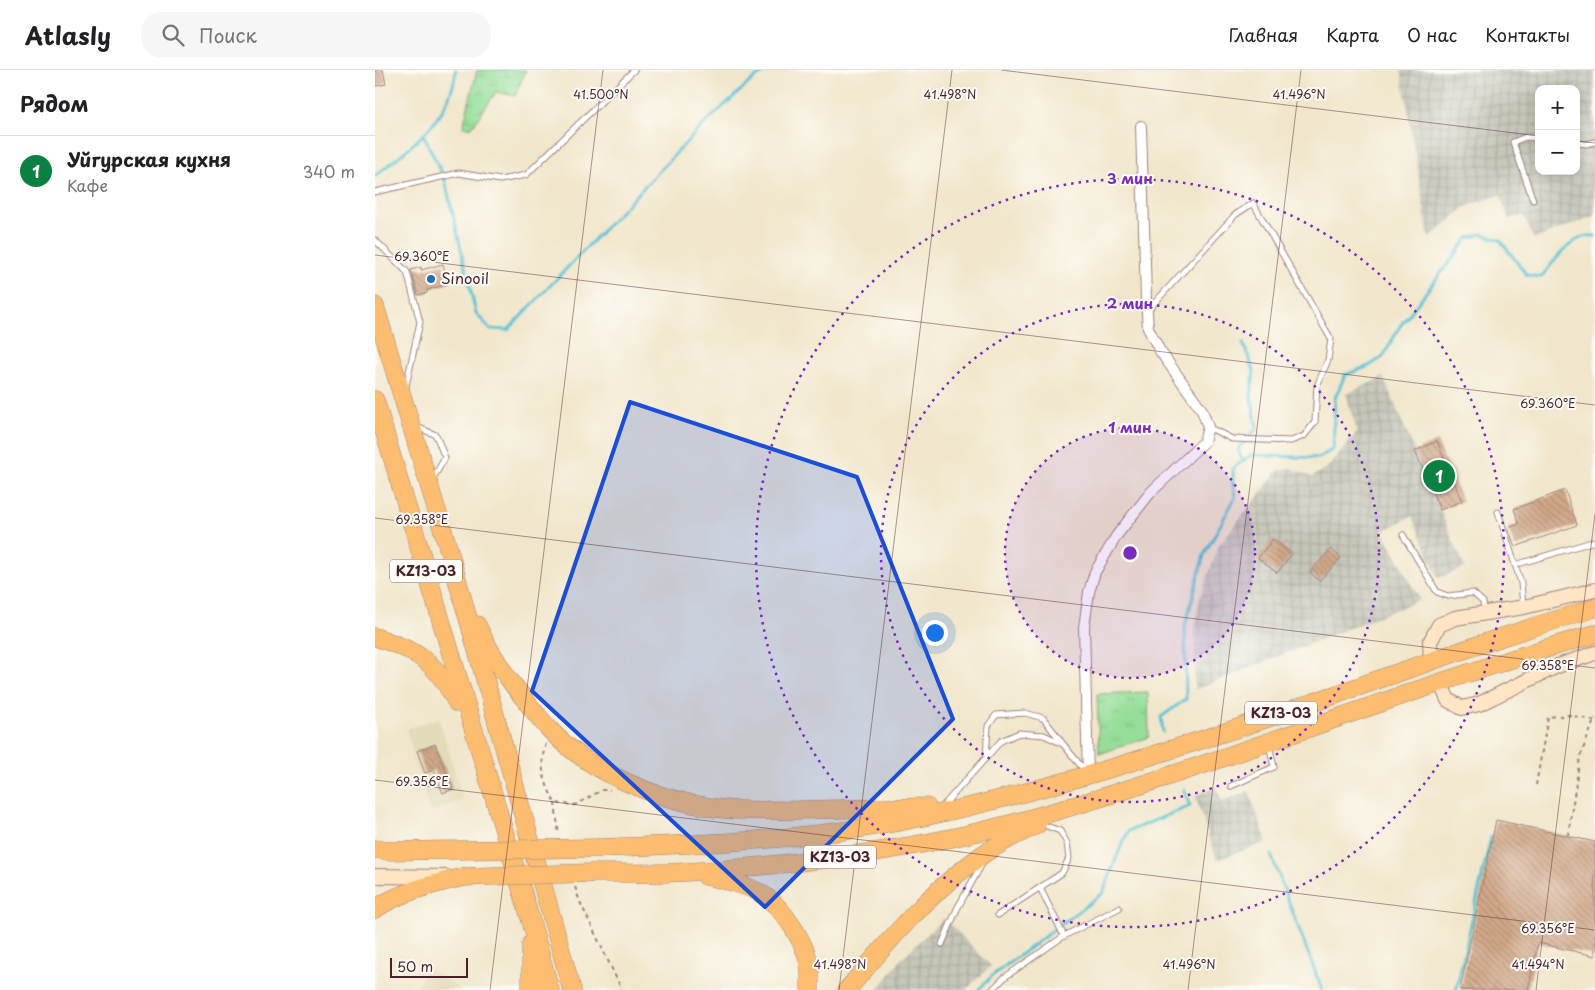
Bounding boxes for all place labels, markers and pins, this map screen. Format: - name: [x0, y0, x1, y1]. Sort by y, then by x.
- place label: Sinooil: [441, 266, 489, 289]
- marker: Sinooil: [425, 273, 437, 285]
- pin: 1: [1423, 457, 1455, 495]
- centre of rings: [1121, 544, 1139, 562]

